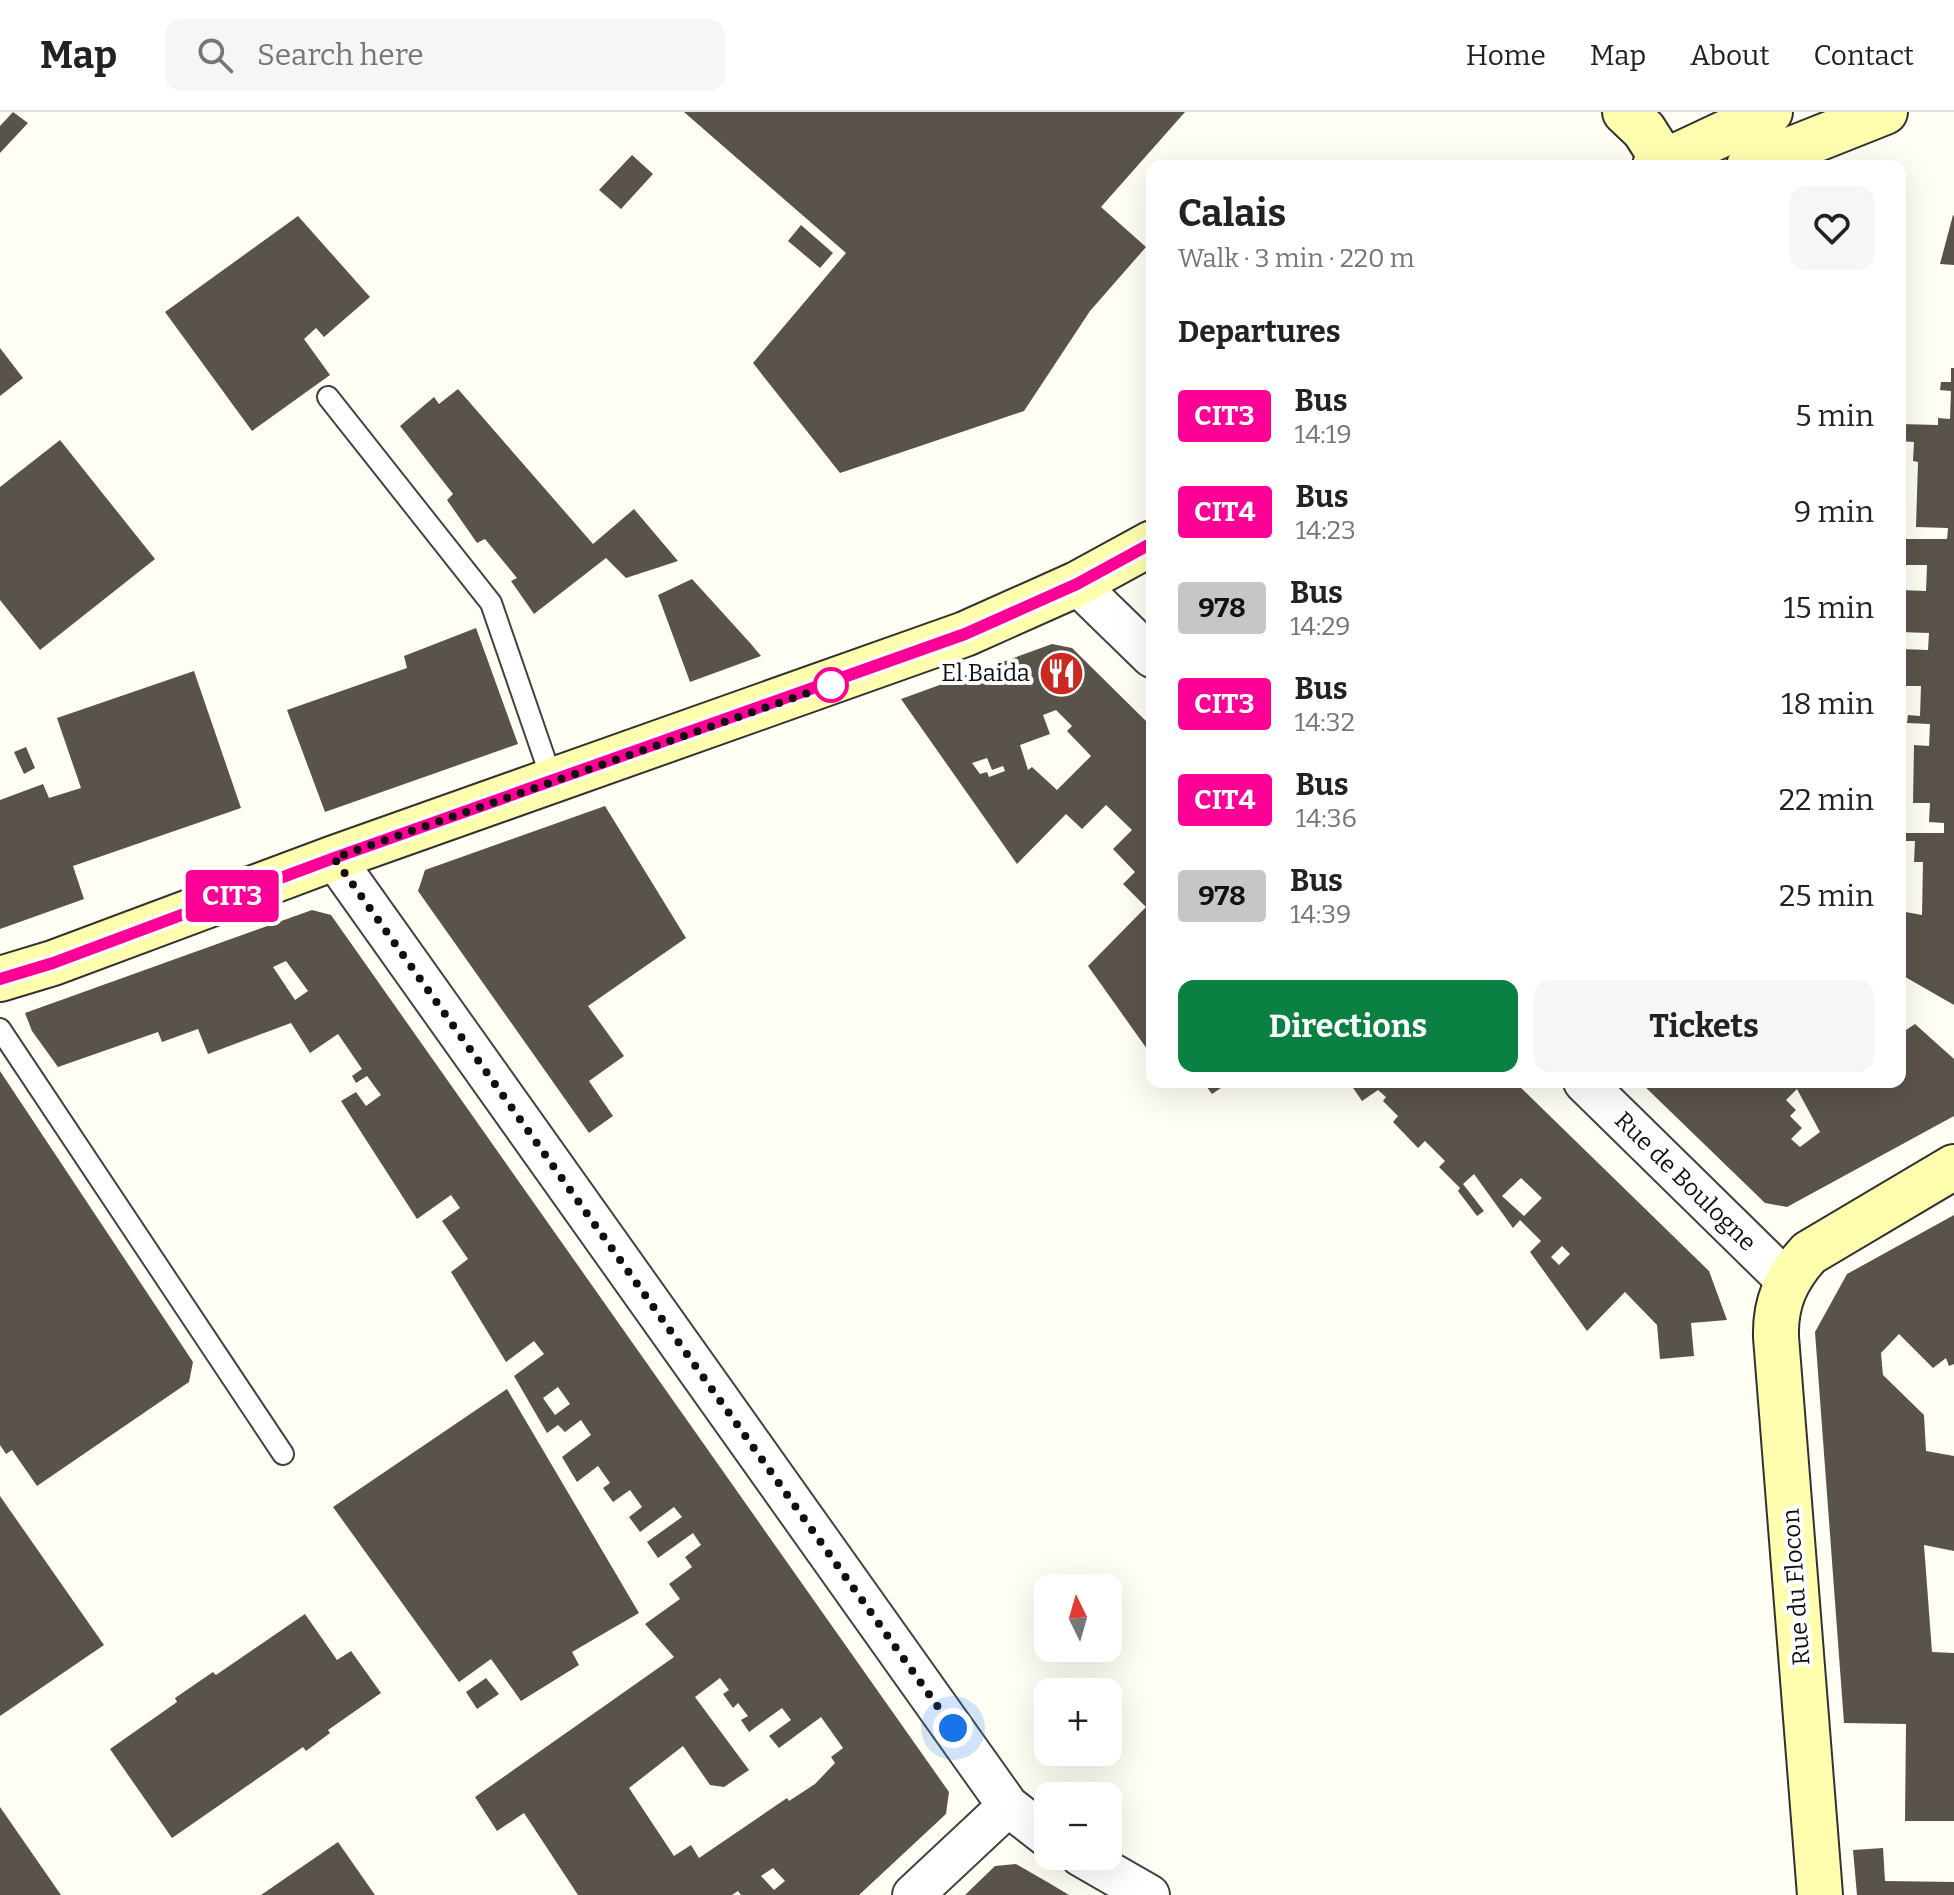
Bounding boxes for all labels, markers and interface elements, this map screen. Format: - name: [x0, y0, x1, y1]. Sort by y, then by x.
- search box: [165, 19, 725, 91]
- text: Map: [40, 32, 117, 78]
- icon: search: [193, 33, 237, 77]
- text: Search here: [257, 37, 424, 73]
- text: Home: [1466, 39, 1546, 72]
- text: Map: [1590, 39, 1646, 72]
- text: About: [1690, 39, 1770, 72]
- text: Contact: [1814, 39, 1914, 72]
- button: heart: [1790, 186, 1874, 270]
- text: Calais: [1178, 190, 1286, 236]
- text: Walk · 3 min · 220 m: [1178, 243, 1415, 274]
- text: Departures: [1178, 314, 1341, 350]
- text: Bus: [1295, 383, 1348, 419]
- text: 5 min: [1795, 398, 1874, 434]
- text: CIT3: [1194, 399, 1255, 432]
- text: 14:19: [1295, 419, 1352, 450]
- text: Bus: [1296, 479, 1348, 515]
- text: 9 min: [1794, 494, 1874, 530]
- text: CIT4: [1194, 495, 1256, 528]
- text: 14:23: [1296, 515, 1356, 546]
- text: Bus: [1290, 575, 1343, 611]
- text: 15 min: [1783, 590, 1874, 626]
- text: 978: [1198, 591, 1246, 624]
- text: 14:29: [1290, 611, 1351, 642]
- restaurant icon: El Baida: [1037, 649, 1085, 697]
- place label: El Baida: [941, 659, 1030, 687]
- unlabelled marker: [814, 668, 848, 702]
- text: Bus: [1295, 671, 1348, 707]
- text: 18 min: [1781, 686, 1874, 722]
- text: CIT3: [1194, 687, 1255, 720]
- text: 14:32: [1295, 707, 1355, 738]
- text: Bus: [1296, 767, 1348, 803]
- text: 22 min: [1779, 782, 1874, 818]
- text: CIT4: [1194, 783, 1256, 816]
- text: 14:36: [1296, 803, 1357, 834]
- text: Bus: [1290, 863, 1343, 899]
- line badge: CIT3: [176, 870, 288, 922]
- text: 25 min: [1779, 878, 1874, 914]
- text: CIT3: [202, 879, 262, 912]
- text: 978: [1198, 879, 1246, 912]
- text: 14:39: [1290, 899, 1351, 930]
- button: Directions: [1178, 980, 1518, 1072]
- button: Tickets: [1534, 980, 1874, 1072]
- street label: Rue de Boulogne: [1609, 1106, 1762, 1257]
- street label: Rue du Flocon: [1777, 1508, 1815, 1666]
- north arrow: [1034, 1574, 1122, 1662]
- map controls: [1034, 1574, 1122, 1870]
- button: +: [1034, 1678, 1122, 1766]
- your location: [933, 1708, 973, 1748]
- button: −: [1034, 1782, 1122, 1870]

